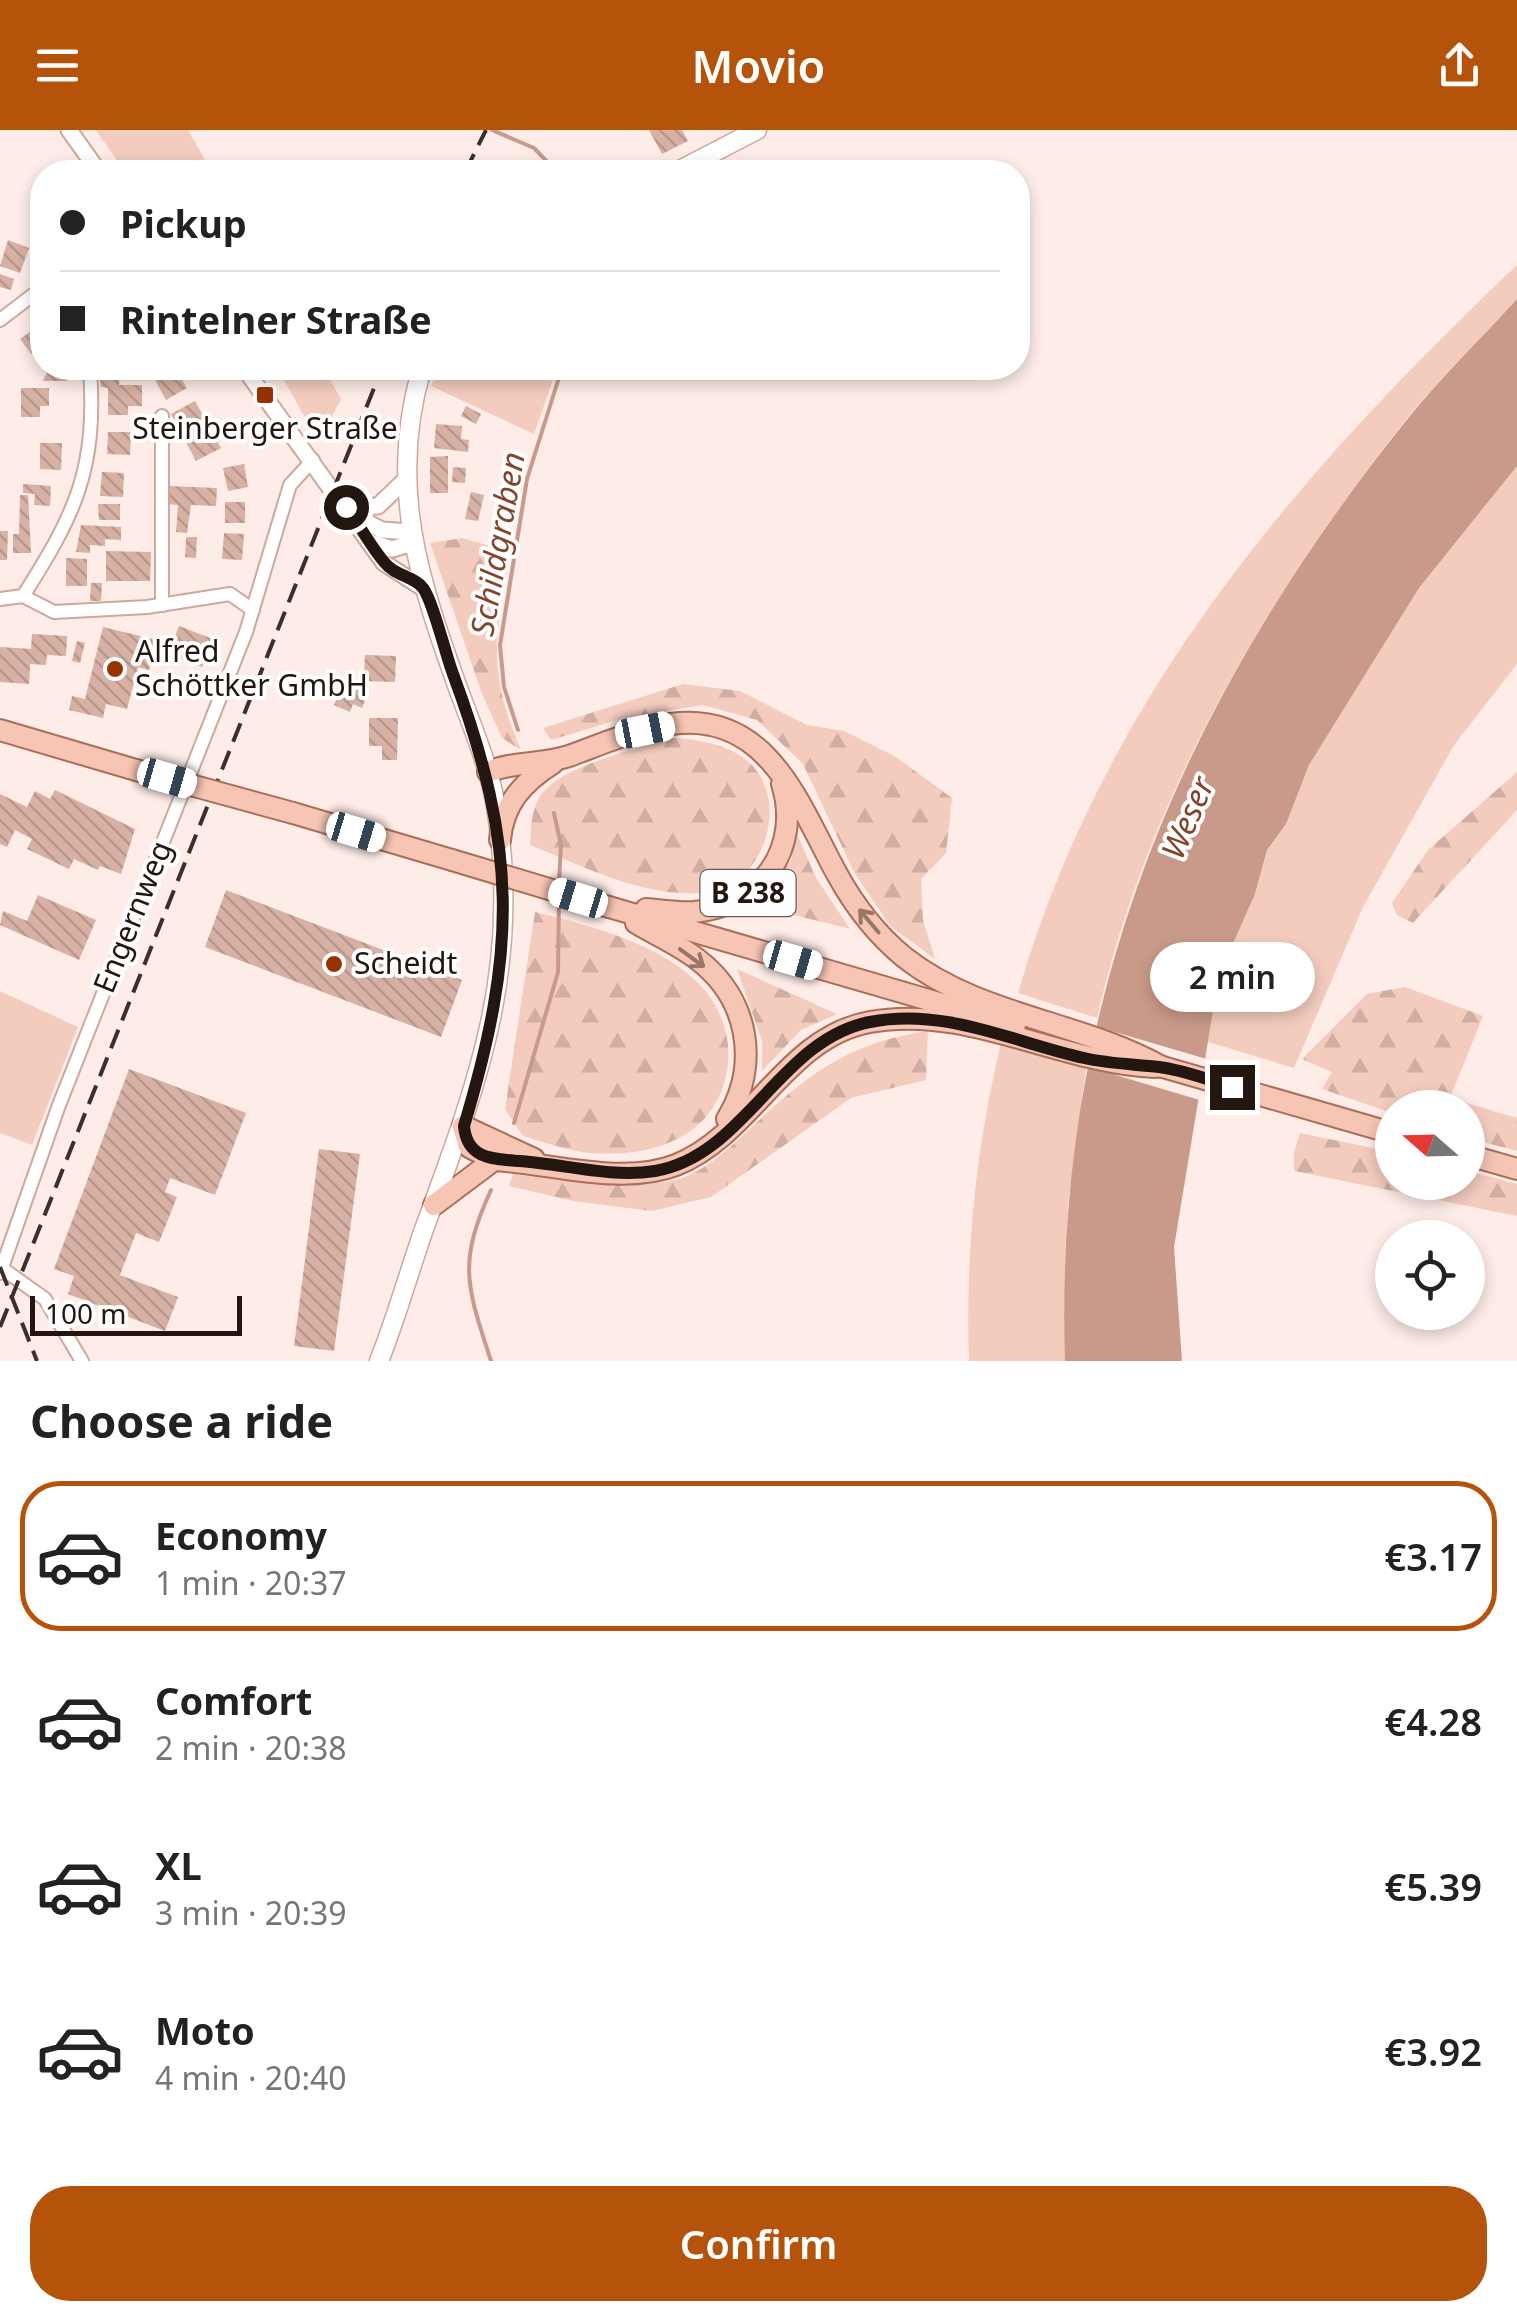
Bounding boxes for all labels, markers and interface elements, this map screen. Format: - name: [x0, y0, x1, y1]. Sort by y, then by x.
- text: Movio: [692, 35, 825, 96]
- icon: menu: [30, 38, 85, 93]
- icon: share: [1432, 38, 1487, 93]
- text: Pickup: [120, 197, 247, 249]
- text: Rintelner Straße: [120, 293, 432, 345]
- marker: Steinberger Straße: [254, 384, 276, 406]
- place label: Steinberger Straße: [132, 407, 398, 448]
- water label: Schildgraben: [459, 448, 534, 639]
- route start: [324, 485, 369, 530]
- place label: Alfred Schöttker GmbH: [135, 630, 368, 705]
- marker: Alfred Schöttker GmbH: [104, 658, 126, 680]
- car: [613, 710, 677, 750]
- car: [134, 755, 200, 801]
- water label: Weser: [1150, 769, 1224, 865]
- car: [323, 809, 389, 855]
- street label: Engernweg: [83, 834, 181, 999]
- road number: B 238: [700, 870, 796, 916]
- car: [545, 875, 611, 921]
- one-way arrow: [858, 909, 881, 934]
- car: [760, 937, 826, 983]
- place label: Scheidt: [354, 942, 458, 983]
- callout: 2 min: [1150, 942, 1314, 1012]
- one-way arrow: [678, 947, 705, 968]
- marker: Scheidt: [323, 953, 345, 975]
- text: 2 min: [1189, 955, 1276, 998]
- route end: [1210, 1065, 1255, 1110]
- north arrow: [1375, 1090, 1485, 1200]
- map controls: [1375, 1090, 1485, 1330]
- button: locate: [1375, 1220, 1485, 1330]
- scale bar: [30, 1291, 242, 1336]
- text: 100 m: [45, 1294, 127, 1332]
- text: Choose a ride: [30, 1390, 333, 1451]
- text: Economy: [155, 1509, 327, 1561]
- icon: car: [35, 1511, 125, 1601]
- text: €3.17: [1385, 1530, 1482, 1582]
- text: 1 min · 20:37: [155, 1561, 347, 1604]
- text: Comfort: [155, 1674, 312, 1726]
- icon: car: [35, 1676, 125, 1766]
- text: €4.28: [1385, 1695, 1482, 1747]
- text: 2 min · 20:38: [155, 1726, 347, 1769]
- text: XL: [155, 1839, 202, 1891]
- icon: car: [35, 1841, 125, 1931]
- text: €5.39: [1385, 1860, 1482, 1912]
- text: 3 min · 20:39: [155, 1891, 347, 1934]
- text: Moto: [155, 2004, 255, 2056]
- icon: car: [35, 2006, 125, 2096]
- text: €3.92: [1385, 2025, 1482, 2077]
- text: 4 min · 20:40: [155, 2056, 347, 2099]
- button: Confirm: [30, 2186, 1487, 2301]

